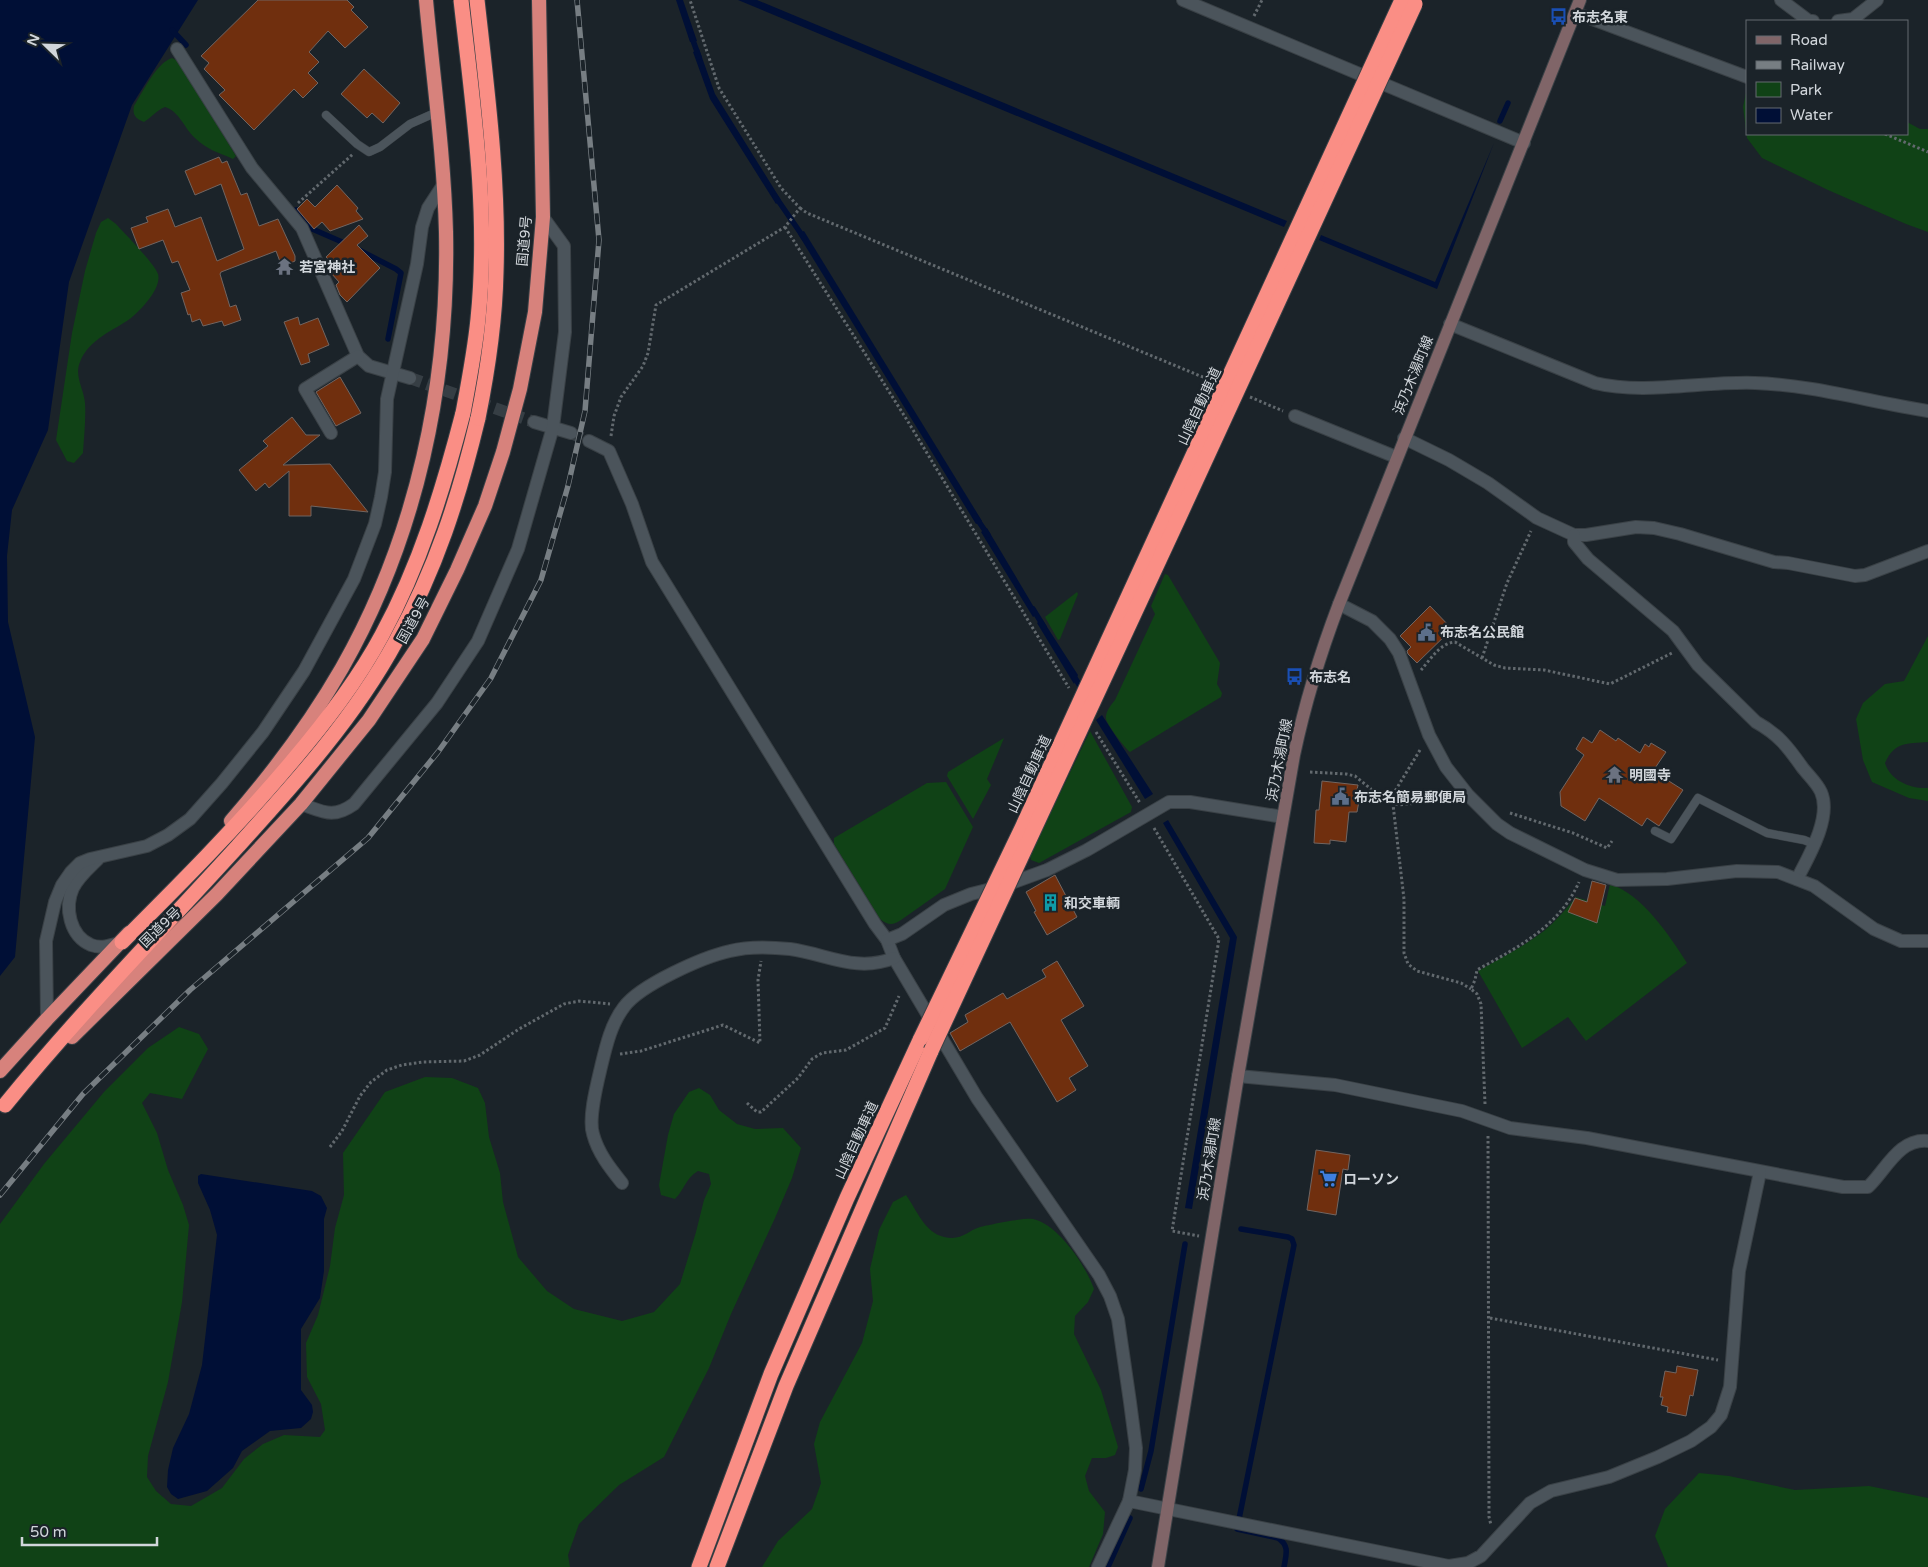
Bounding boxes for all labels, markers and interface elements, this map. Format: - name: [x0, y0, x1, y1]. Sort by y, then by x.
- bus stop icon: 布志名東: [1548, 7, 1568, 27]
- place label: 布志名東: [1572, 9, 1628, 26]
- north arrow: [20, 20, 70, 70]
- legend: [1746, 20, 1908, 135]
- text: Road: [1790, 31, 1828, 49]
- text: N: [23, 32, 44, 49]
- text: Railway: [1790, 56, 1845, 74]
- text: Park: [1790, 81, 1822, 99]
- text: Water: [1790, 106, 1833, 124]
- street label: 国道9号: [514, 215, 535, 267]
- temple icon: 若宮神社: [275, 257, 295, 277]
- place label: 若宮神社: [299, 259, 355, 276]
- street label: 浜乃木湯町線: [1390, 333, 1437, 417]
- street label: 山陰自動車道: [1174, 365, 1225, 448]
- street label: 国道9号: [394, 594, 433, 647]
- public building icon: 布志名公民館: [1416, 622, 1436, 642]
- place label: 布志名公民館: [1440, 624, 1524, 641]
- bus stop icon: 布志名: [1285, 667, 1305, 687]
- place label: 布志名: [1309, 669, 1351, 686]
- street label: 浜乃木湯町線: [1263, 717, 1296, 803]
- street label: 山陰自動車道: [1004, 733, 1055, 816]
- temple icon: 明國寺: [1605, 765, 1625, 785]
- place label: 明國寺: [1629, 767, 1671, 784]
- public building icon: 布志名簡易郵便局: [1330, 787, 1350, 807]
- place label: 布志名簡易郵便局: [1354, 789, 1466, 806]
- building icon: 和交車輌: [1040, 893, 1060, 913]
- place label: 和交車輌: [1064, 895, 1120, 912]
- street label: 国道9号: [136, 904, 185, 951]
- street label: 山陰自動車道: [831, 1099, 882, 1182]
- street label: 浜乃木湯町線: [1195, 1116, 1224, 1202]
- supermarket icon: ローソン: [1319, 1169, 1339, 1189]
- place label: ローソン: [1343, 1171, 1399, 1188]
- scale bar: [22, 1514, 158, 1546]
- text: 50 m: [30, 1523, 67, 1541]

